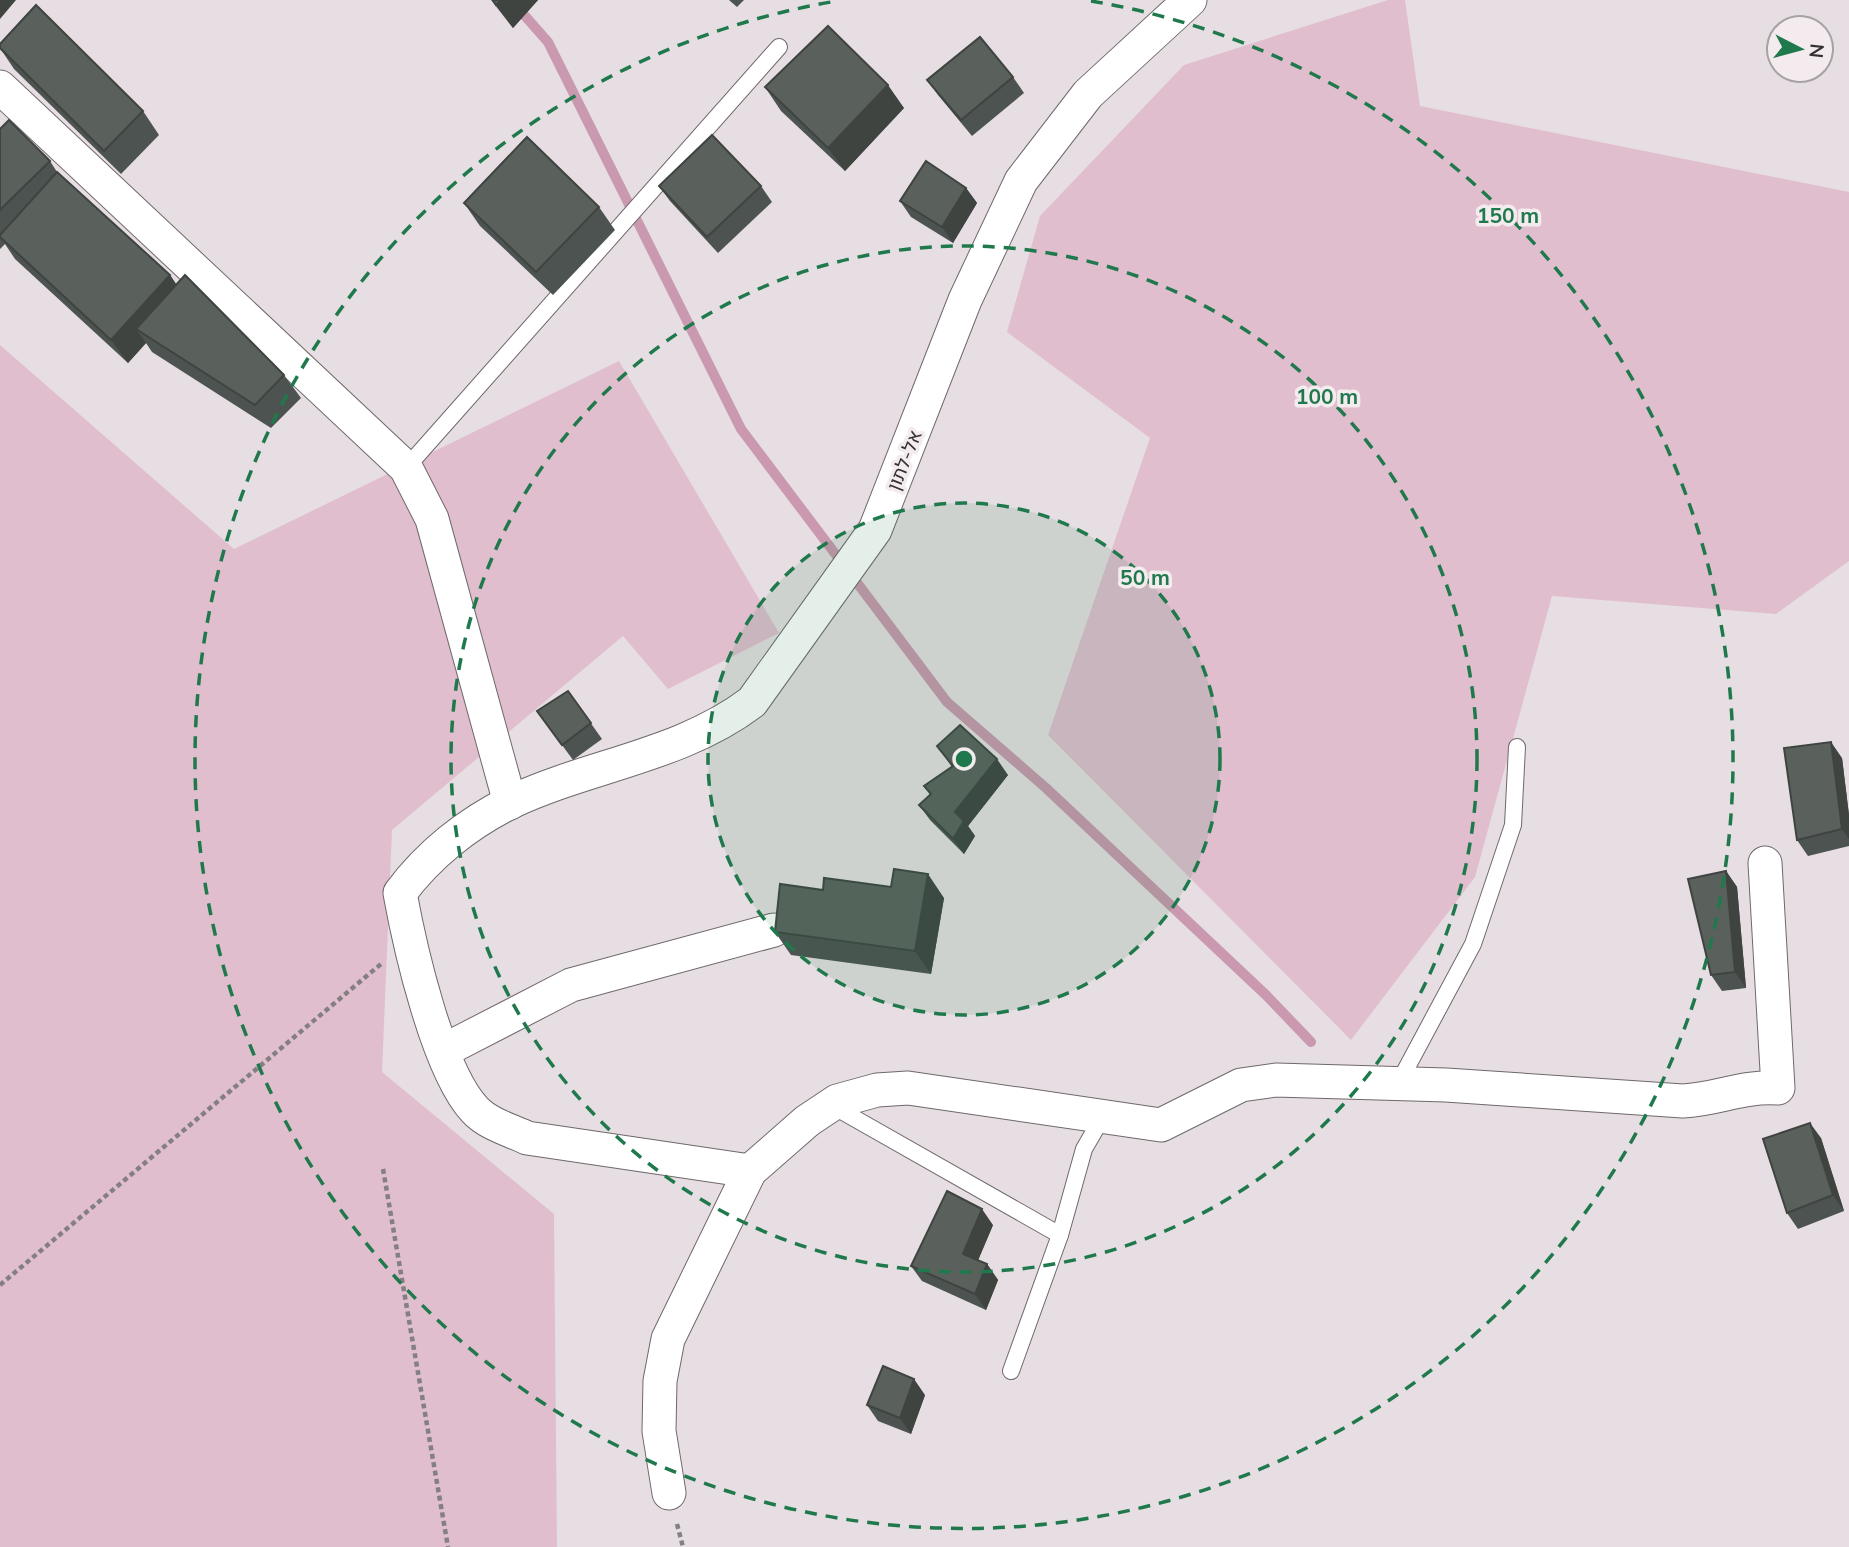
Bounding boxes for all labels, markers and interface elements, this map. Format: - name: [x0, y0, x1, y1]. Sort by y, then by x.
- north arrow: [1765, 14, 1835, 84]
- text: N: [1804, 42, 1830, 59]
- text: 150 m: [1477, 202, 1539, 228]
- text: 100 m: [1296, 383, 1358, 409]
- street label: אל-לתון: [881, 426, 927, 494]
- text: 50 m: [1120, 564, 1170, 590]
- centre of rings: [952, 747, 976, 771]

